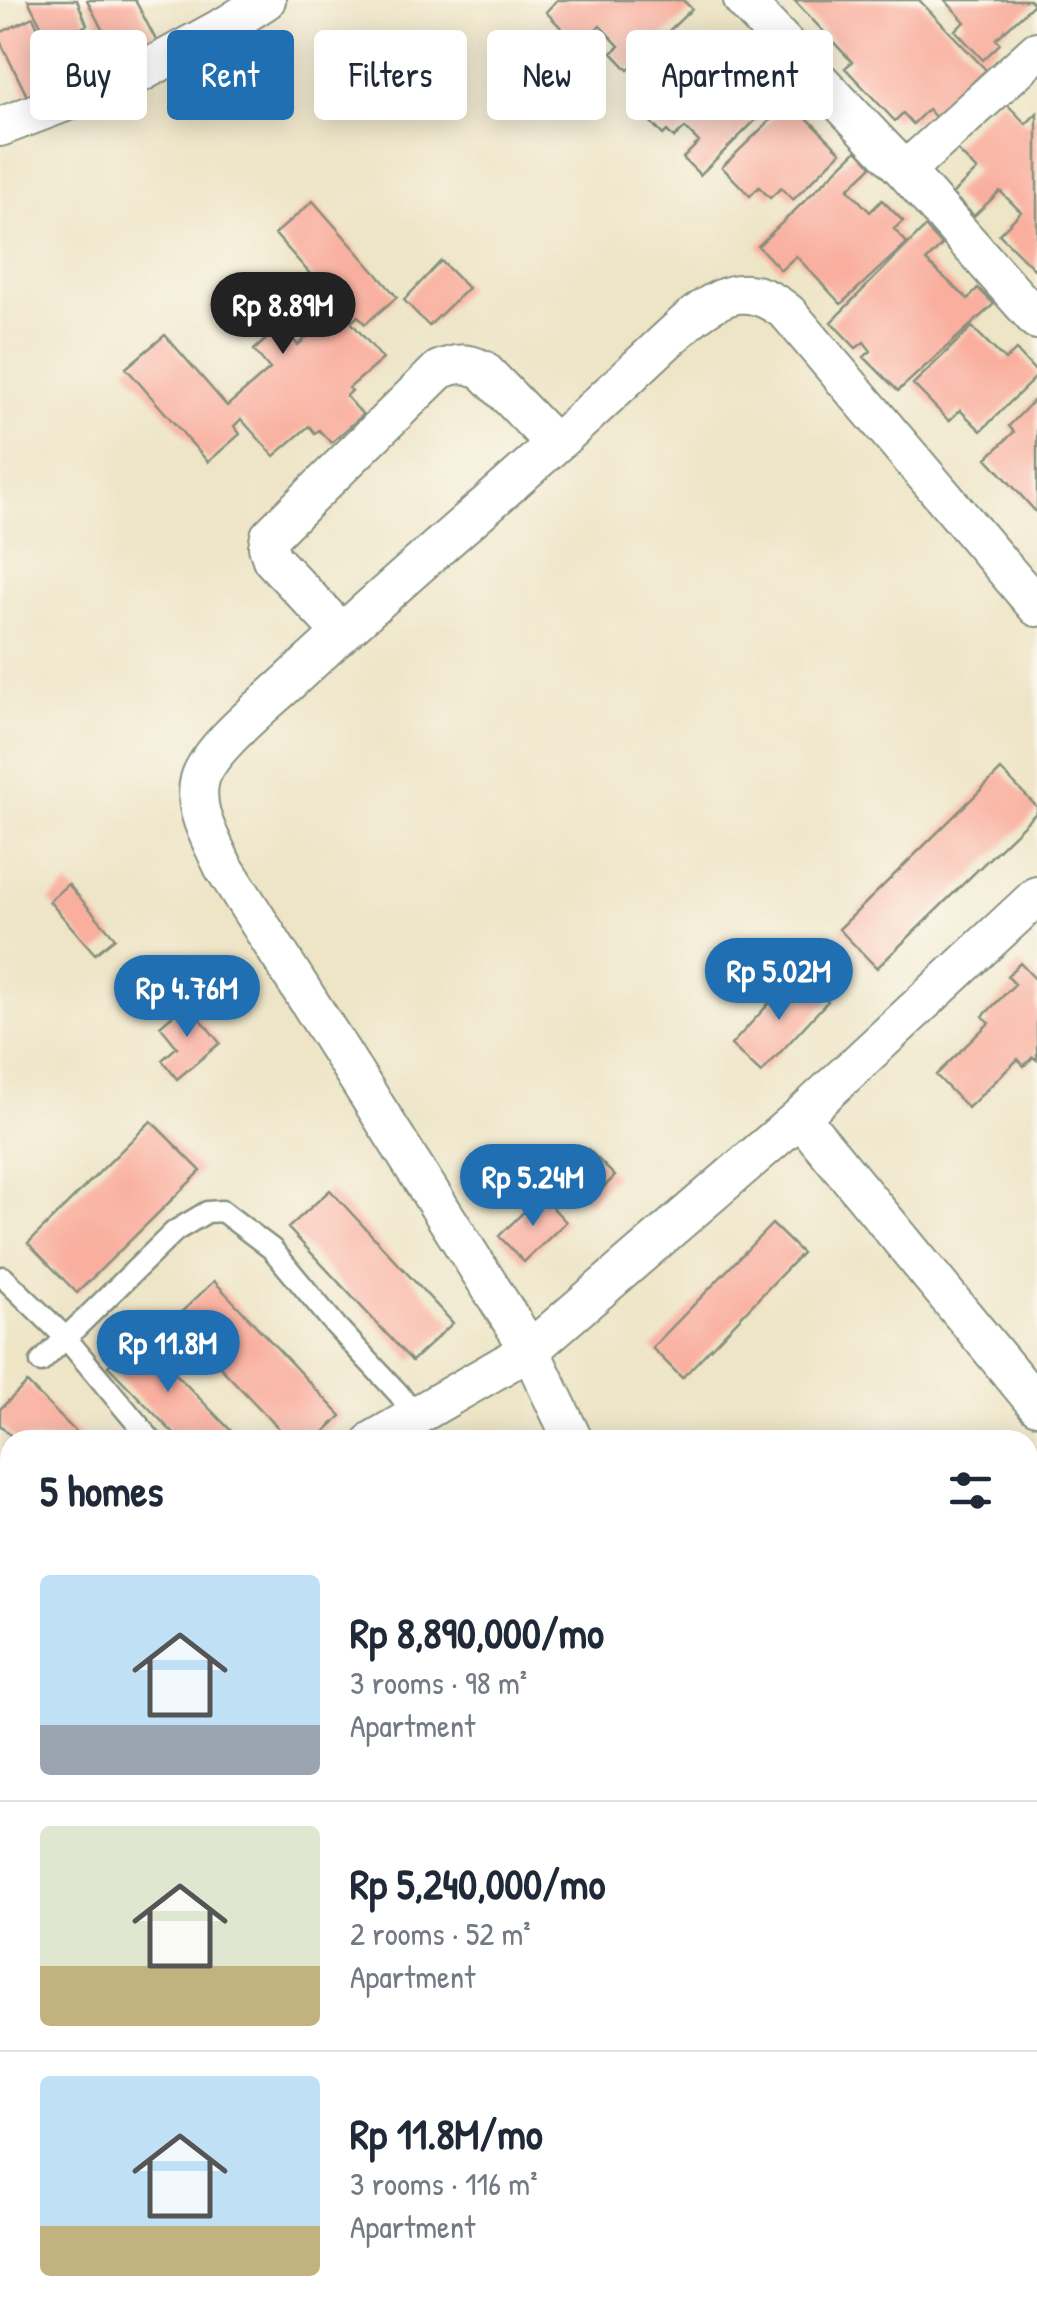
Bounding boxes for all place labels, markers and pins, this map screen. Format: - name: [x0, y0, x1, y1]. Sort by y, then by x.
- pin: Rp 8.89M: [180, 272, 386, 357]
- pin: Rp 5.02M: [676, 938, 882, 1023]
- pin: Rp 4.76M: [84, 955, 290, 1040]
- pin: Rp 5.24M: [430, 1144, 636, 1229]
- pin: Rp 11.8M: [65, 1310, 271, 1395]

